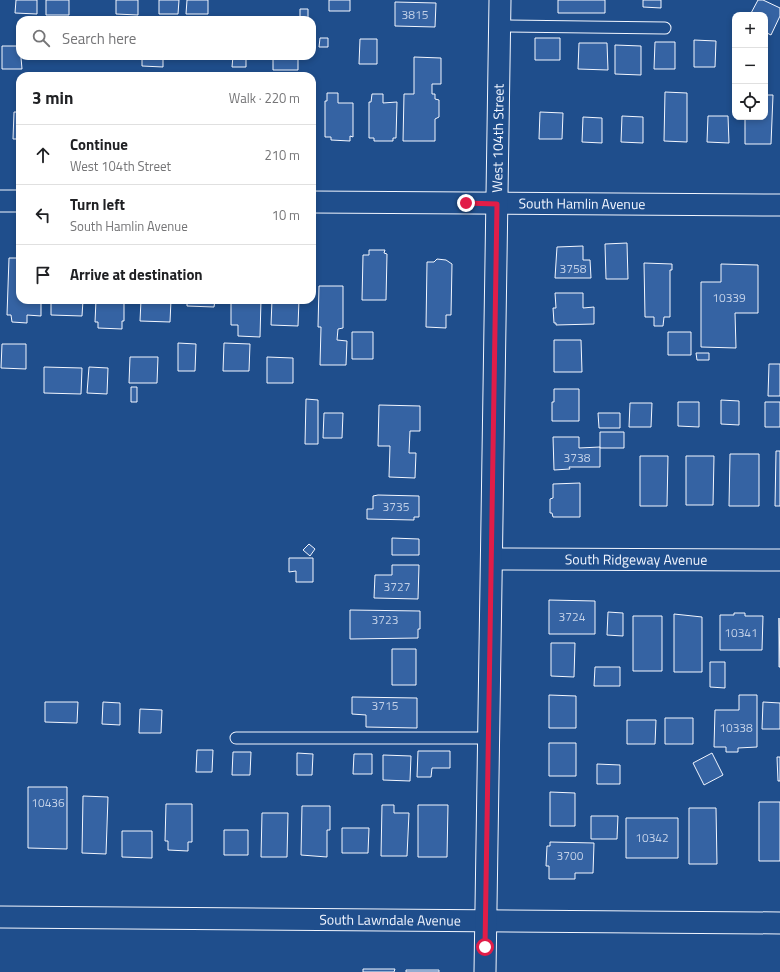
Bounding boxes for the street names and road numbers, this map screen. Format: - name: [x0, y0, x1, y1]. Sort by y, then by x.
- street label: West 104th Street: [486, 83, 509, 193]
- street label: South Hamlin Avenue: [518, 192, 646, 214]
- street label: South Ridgeway Avenue: [565, 548, 707, 570]
- street label: South Lawndale Avenue: [319, 908, 461, 931]

